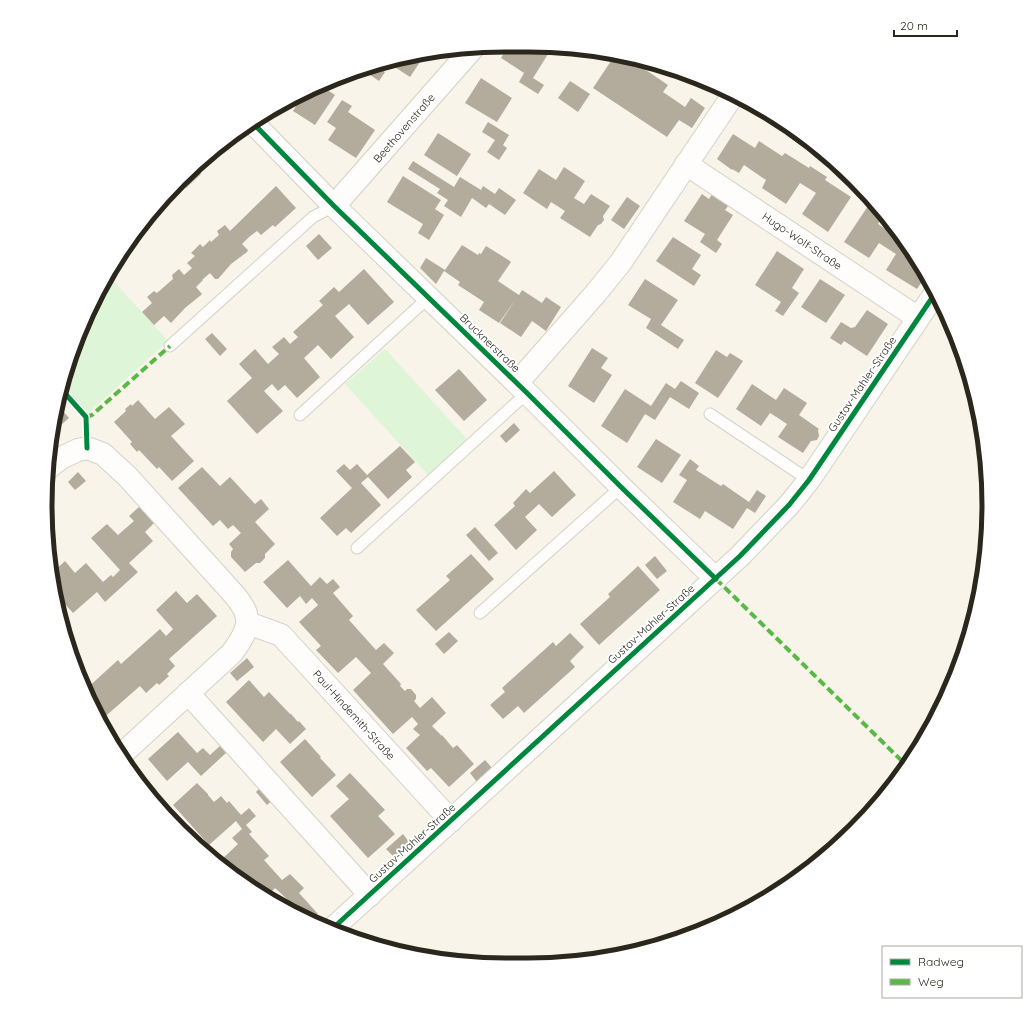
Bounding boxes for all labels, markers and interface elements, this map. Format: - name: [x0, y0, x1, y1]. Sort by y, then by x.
- scale bar: [894, 12, 957, 38]
- text: 20 m: [900, 18, 928, 33]
- street label: Beethovenstraße: [370, 91, 438, 165]
- street label: Hugo-Wolf-Straße: [759, 209, 845, 273]
- street label: Brucknerstraße: [457, 311, 523, 375]
- street label: Gustav-Mahler-Straße: [825, 334, 899, 434]
- street label: Gustav-Mahler-Straße: [605, 581, 697, 667]
- street label: Paul-Hindemith-Straße: [310, 667, 398, 763]
- street label: Gustav-Mahler-Straße: [366, 800, 458, 886]
- legend: [882, 946, 1022, 998]
- text: Radweg: [918, 954, 964, 969]
- text: Weg: [918, 974, 944, 989]

